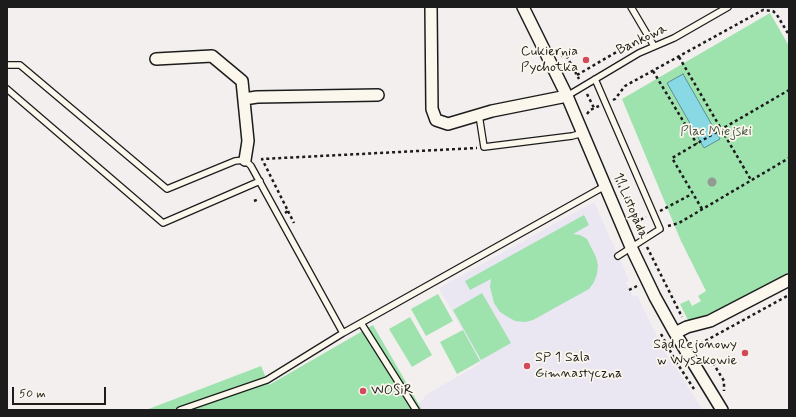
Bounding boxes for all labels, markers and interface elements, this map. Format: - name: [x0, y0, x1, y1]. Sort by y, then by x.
- street label: Bankowa: [614, 21, 670, 59]
- place label: Cukiernia Pychotka: [521, 44, 578, 76]
- marker: Cukiernia Pychotka: [581, 55, 591, 65]
- park label: Plac Miejski: [680, 124, 752, 140]
- street label: 11 Listopada: [609, 170, 651, 242]
- place label: Sąd Rejonowy w Wyszkowie: [653, 337, 737, 370]
- marker: Sąd Rejonowy w Wyszkowie: [740, 348, 750, 358]
- place label: SP 1 Sala Gimnastyczna: [535, 350, 622, 382]
- marker: SP 1 Sala Gimnastyczna: [522, 361, 532, 371]
- scale bar: [14, 379, 108, 405]
- place label: WOSiR: [371, 383, 413, 399]
- text: 50 m: [19, 386, 46, 402]
- marker: WOSiR: [358, 386, 368, 396]

